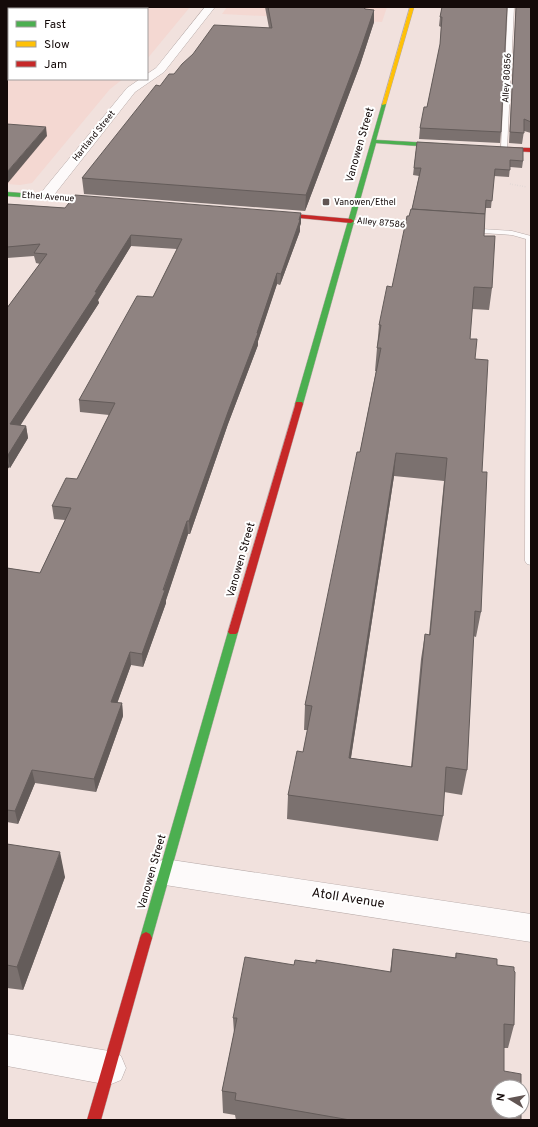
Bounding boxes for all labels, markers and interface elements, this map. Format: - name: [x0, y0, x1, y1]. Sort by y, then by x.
- legend: [8, 8, 148, 80]
- text: Fast: [44, 17, 66, 33]
- text: Slow: [44, 37, 70, 53]
- street label: Alley 80856: [500, 53, 514, 103]
- text: Jam: [44, 57, 67, 73]
- street label: Vanowen Street: [343, 106, 377, 184]
- street label: Hartland Street: [70, 108, 118, 164]
- street label: Ethel Avenue: [21, 190, 75, 204]
- marker: Vanowen/Ethel: [321, 197, 331, 207]
- place label: Vanowen/Ethel: [334, 197, 396, 208]
- street label: Alley 87586: [356, 215, 406, 231]
- street label: Vanowen Street: [224, 521, 258, 599]
- street label: Vanowen Street: [135, 833, 169, 911]
- street label: Atoll Avenue: [310, 885, 386, 913]
- north arrow: [490, 1079, 530, 1119]
- text: N: [494, 1092, 509, 1103]

